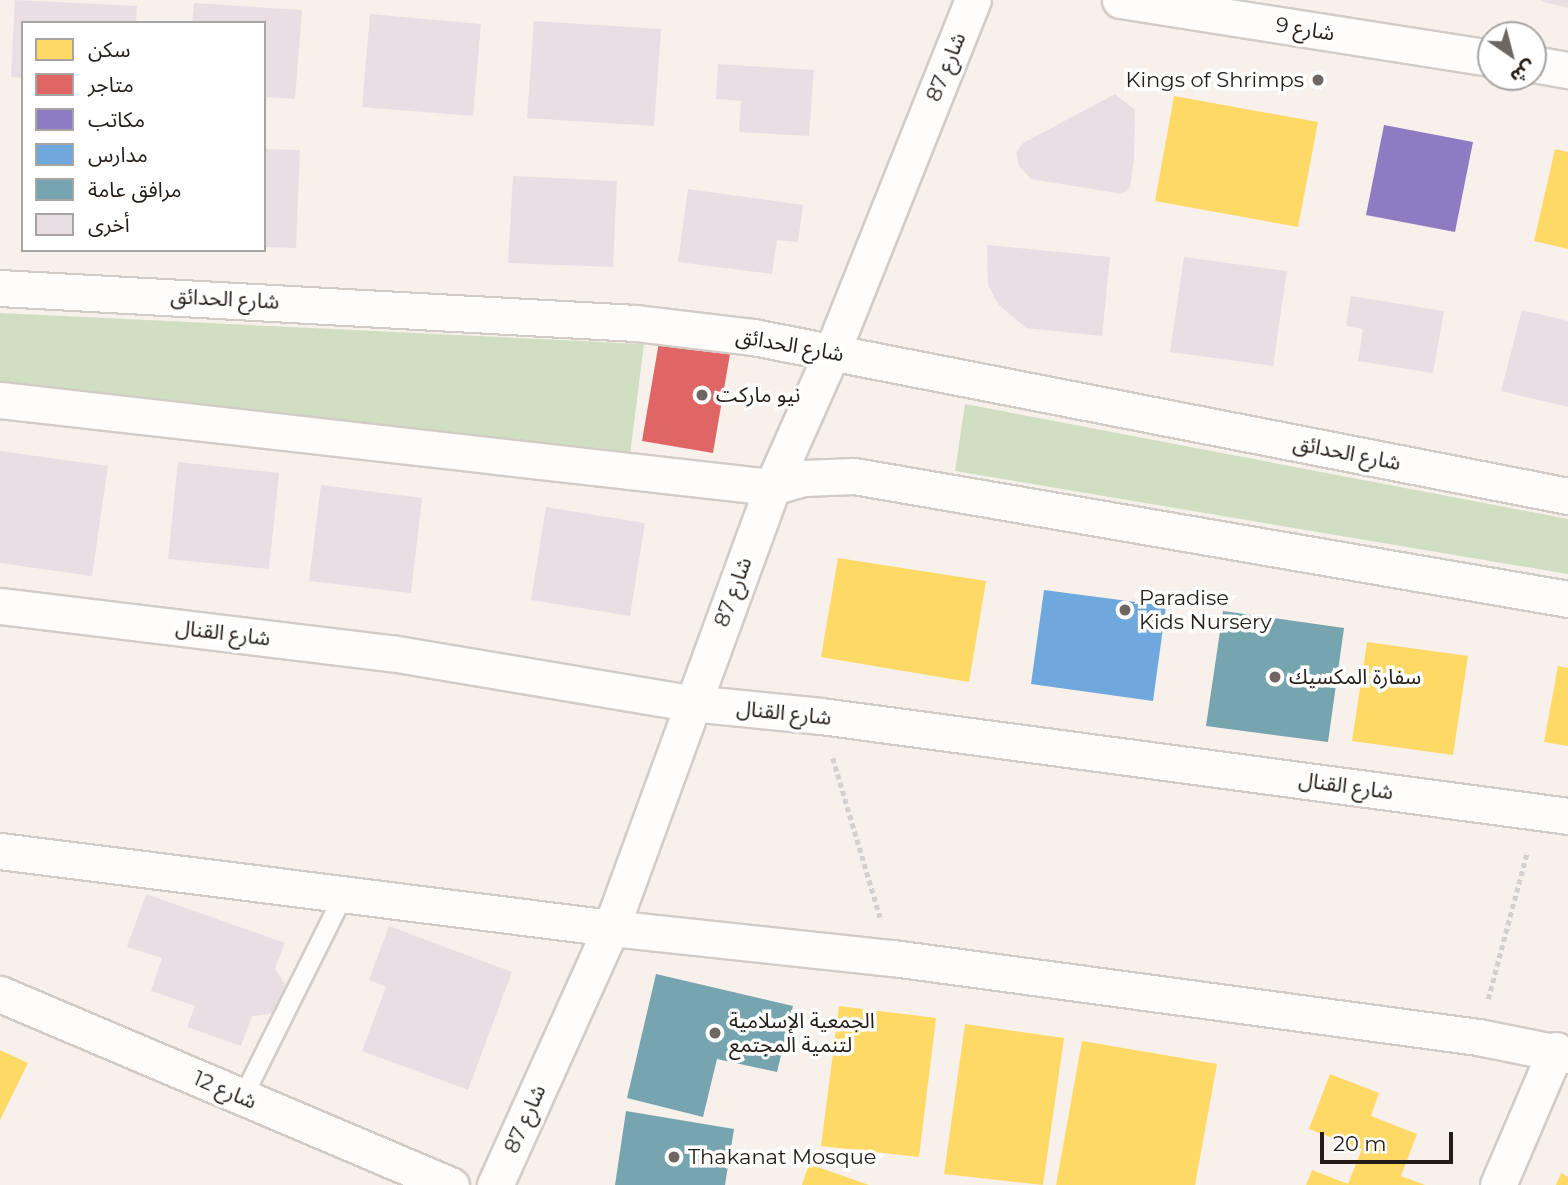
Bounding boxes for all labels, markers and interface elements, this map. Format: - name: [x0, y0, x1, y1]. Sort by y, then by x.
- street label: شارع 9: [1274, 12, 1336, 46]
- legend: [21, 21, 266, 252]
- north arrow: [1477, 21, 1547, 91]
- street label: شارع 87: [921, 29, 971, 105]
- text: سكن: [88, 37, 130, 62]
- text: ش: [1506, 55, 1540, 89]
- place label: Kings of Shrimps: [1126, 67, 1304, 93]
- text: متاجر: [88, 72, 134, 97]
- marker: Kings of Shrimps: [1310, 72, 1326, 88]
- text: مكاتب: [88, 107, 145, 132]
- text: مدارس: [88, 142, 148, 167]
- text: مرافق عامة: [88, 177, 182, 202]
- text: أخرى: [88, 212, 130, 237]
- street label: شارع الحدائق: [170, 284, 280, 314]
- street label: شارع الحدائق: [734, 323, 846, 367]
- place label: نيو ماركت: [716, 382, 801, 408]
- marker: نيو ماركت: [694, 387, 710, 403]
- street label: شارع الحدائق: [1291, 430, 1403, 476]
- street label: شارع 87: [709, 554, 757, 630]
- place label: Paradise Kids Nursery: [1139, 585, 1272, 635]
- marker: Paradise Kids Nursery: [1117, 602, 1133, 618]
- street label: شارع القنال: [174, 615, 272, 651]
- place label: سفارة المكسيك: [1289, 664, 1421, 690]
- marker: سفارة المكسيك: [1267, 669, 1283, 685]
- street label: شارع القنال: [735, 695, 833, 731]
- street label: شارع القنال: [1297, 767, 1395, 805]
- place label: الجمعية الإسلامية لتنمية المجتمع: [729, 1008, 875, 1058]
- marker: الجمعية الإسلامية لتنمية المجتمع: [707, 1025, 723, 1041]
- street label: شارع 12: [190, 1066, 260, 1114]
- street label: شارع 87: [499, 1081, 551, 1157]
- scale bar: [1323, 1118, 1456, 1162]
- text: 20 m: [1333, 1131, 1387, 1156]
- place label: Thakanat Mosque: [688, 1144, 876, 1170]
- marker: Thakanat Mosque: [666, 1149, 682, 1165]

